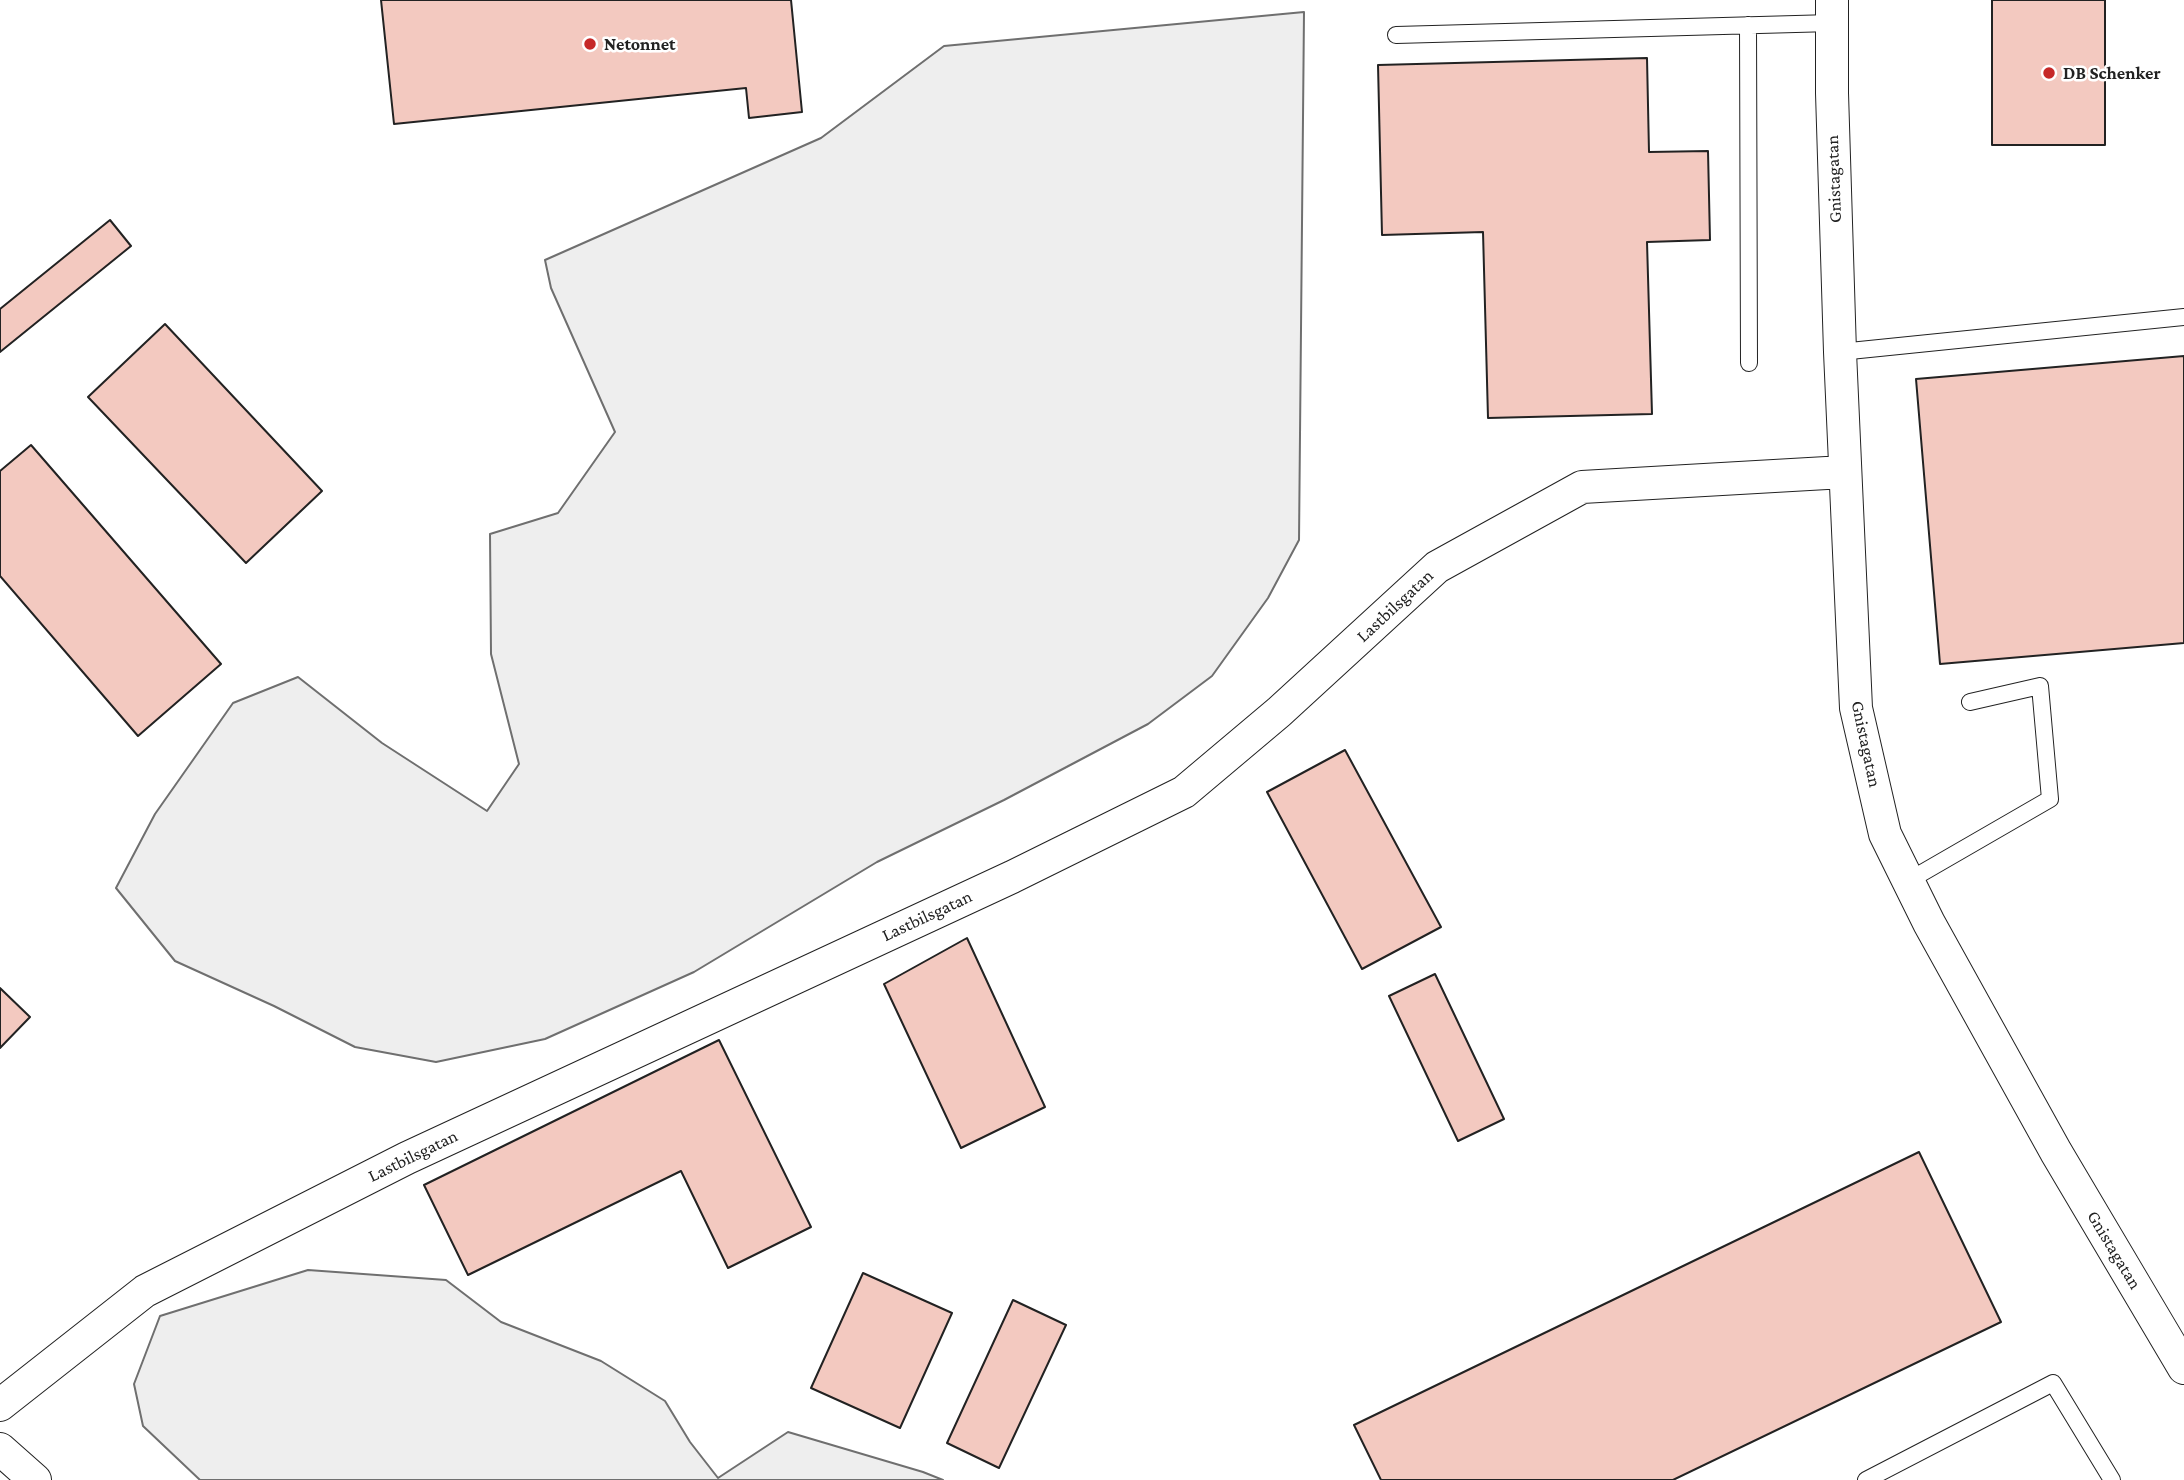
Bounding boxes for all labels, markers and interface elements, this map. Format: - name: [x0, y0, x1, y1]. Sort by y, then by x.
- place label: Netonnet: [604, 33, 676, 55]
- marker: Netonnet: [582, 36, 598, 52]
- place label: DB Schenker: [2063, 62, 2161, 84]
- marker: DB Schenker: [2041, 65, 2057, 81]
- street label: Gnistagatan: [1822, 135, 1846, 223]
- street label: Lastbilsgatan: [1352, 565, 1438, 647]
- street label: Gnistagatan: [1846, 699, 1886, 789]
- street label: Lastbilsgatan: [879, 886, 975, 946]
- street label: Lastbilsgatan: [365, 1125, 461, 1187]
- street label: Gnistagatan: [2082, 1207, 2146, 1293]

